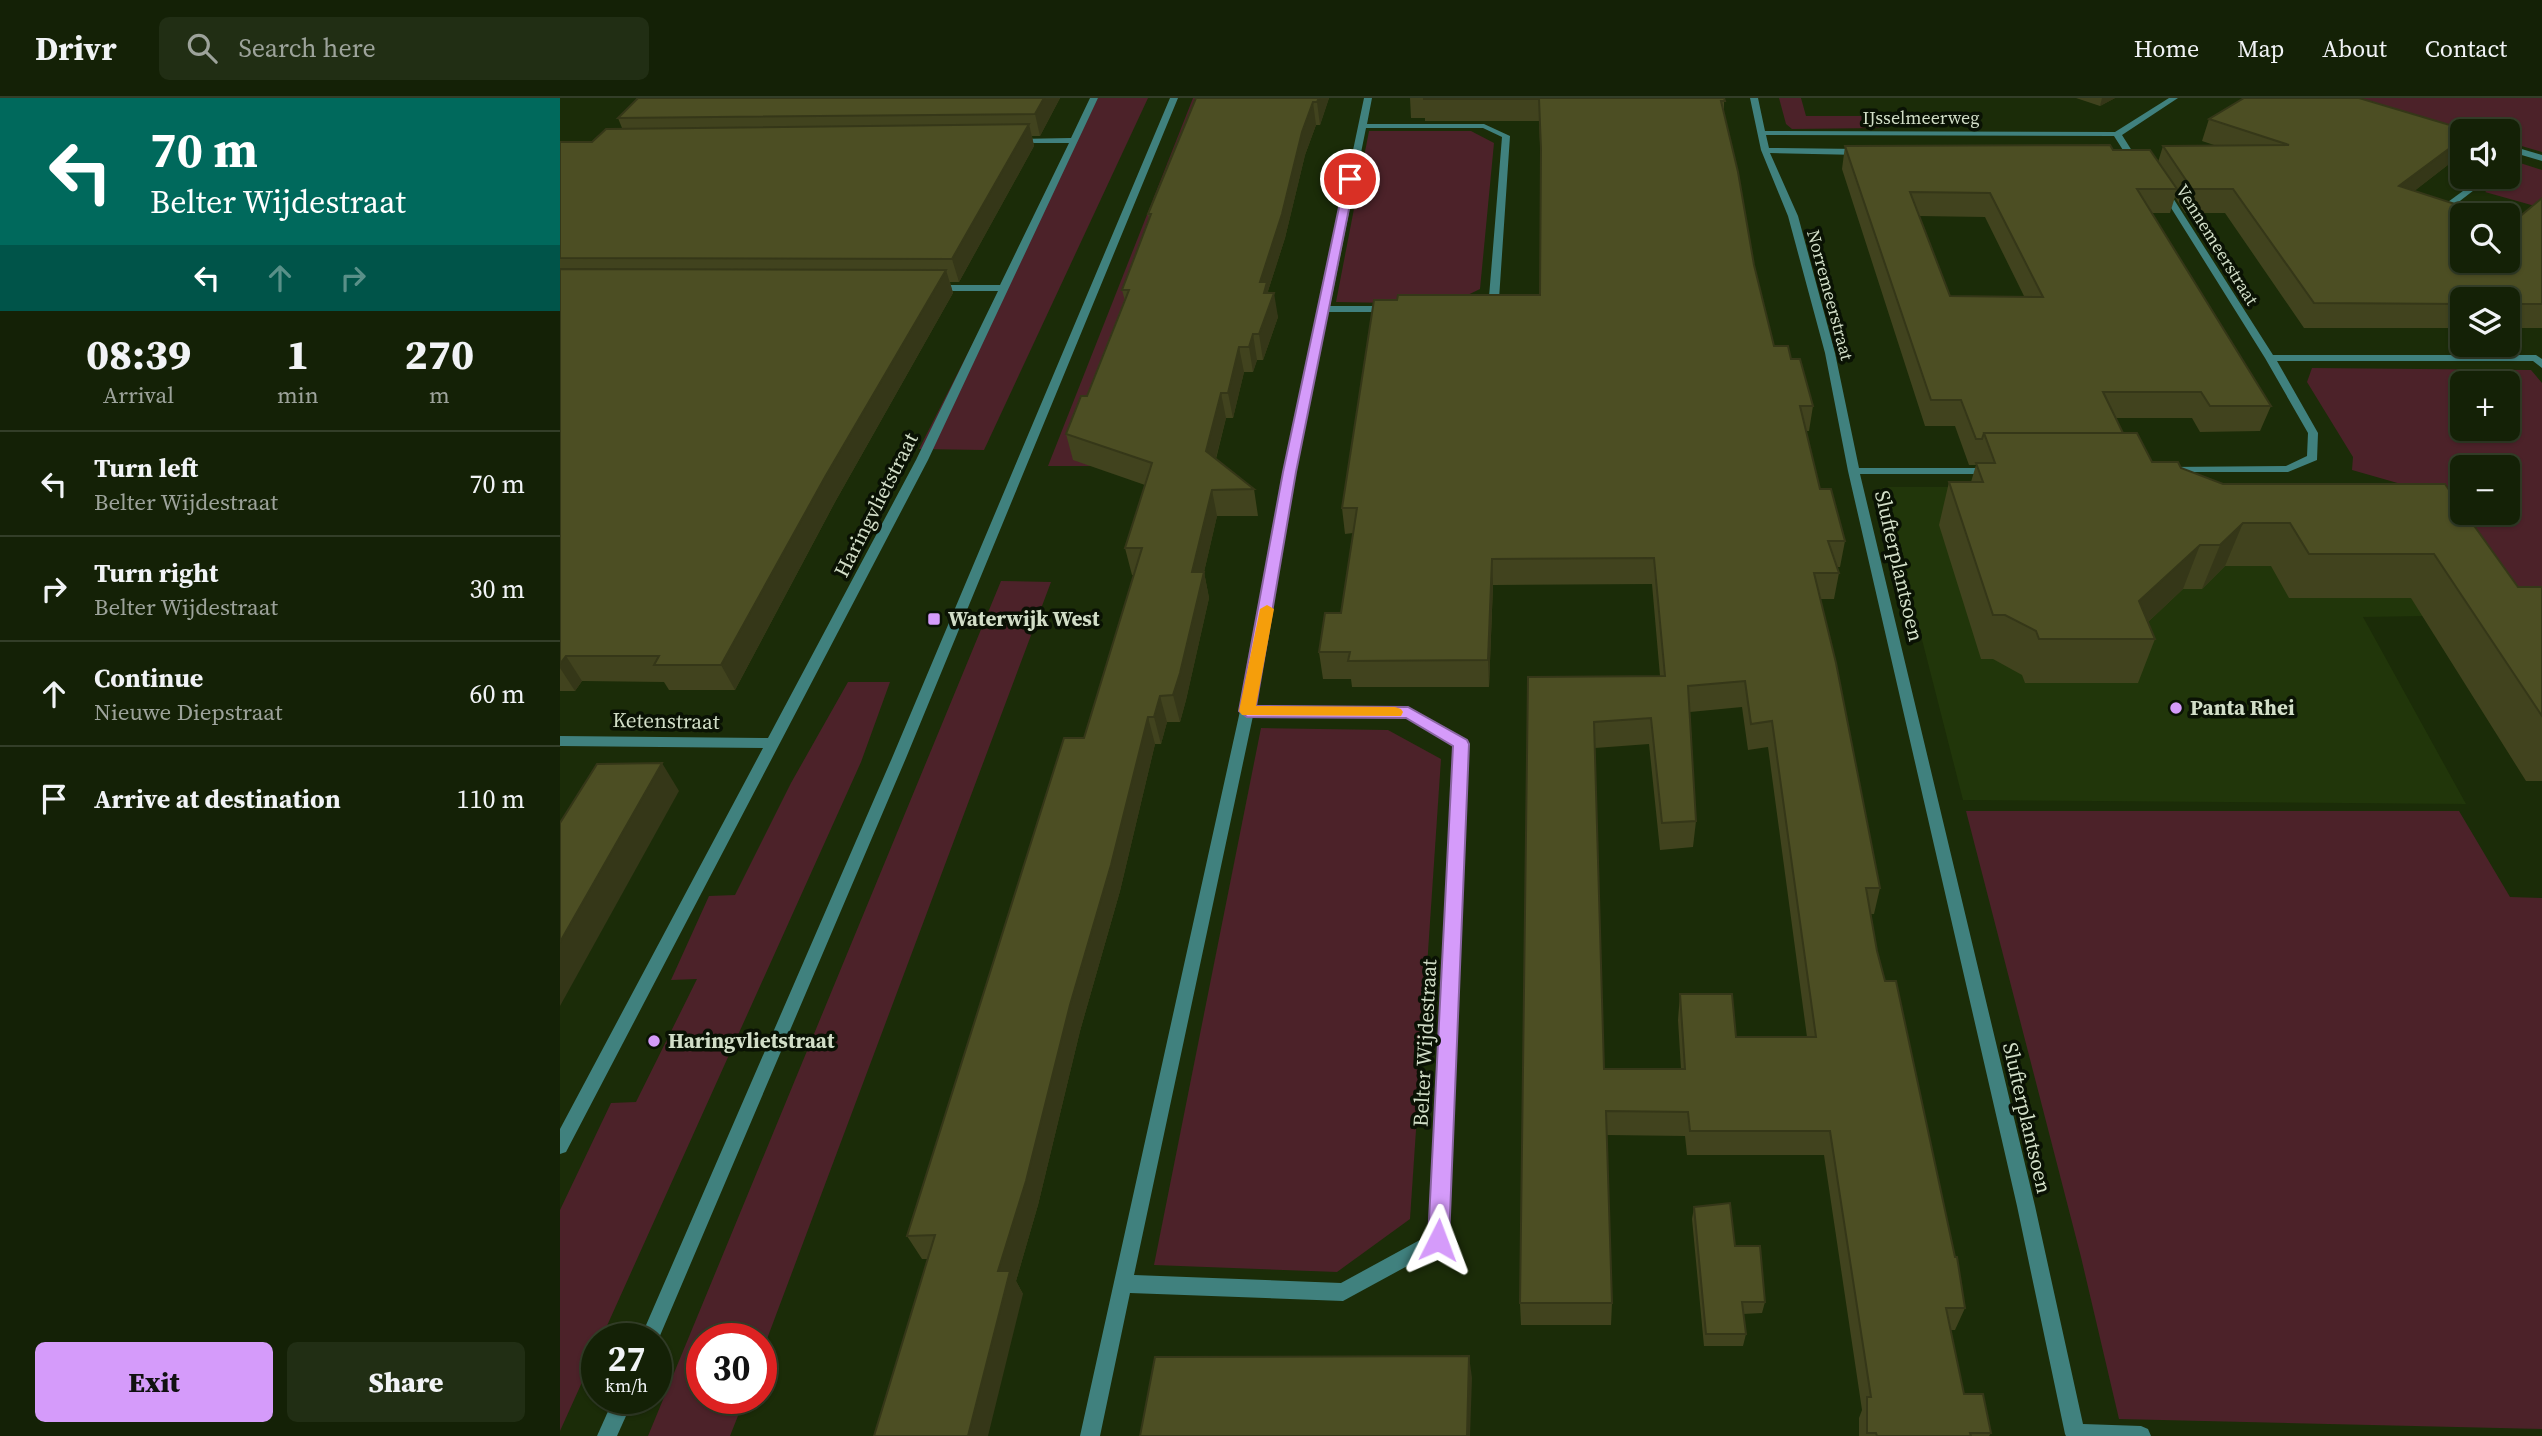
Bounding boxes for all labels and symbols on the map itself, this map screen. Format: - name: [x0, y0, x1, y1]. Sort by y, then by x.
- street label: IJsselmeerweg: [1862, 105, 1980, 130]
- pin: [1320, 149, 1380, 209]
- street label: Vennemeerstraat: [2170, 179, 2265, 310]
- street label: Norremeerstraat: [1801, 227, 1860, 363]
- street label: Haringvlietstraat: [827, 427, 925, 582]
- street label: Slufterplantsoen: [1868, 488, 1931, 645]
- place label: Waterwijk West: [948, 604, 1100, 633]
- marker: Waterwijk West: [926, 611, 942, 627]
- place label: Panta Rhei: [2190, 693, 2295, 722]
- marker: Panta Rhei: [2168, 700, 2184, 716]
- street label: Ketenstraat: [612, 705, 720, 736]
- street label: Belter Wijdestraat: [1406, 958, 1443, 1128]
- place label: Haringvlietstraat: [668, 1026, 835, 1055]
- marker: Haringvlietstraat: [646, 1033, 662, 1049]
- street label: Slufterplantsoen: [1996, 1040, 2059, 1197]
- position arrow: [1401, 1203, 1475, 1277]
- speed limit sign: 30: [686, 1323, 777, 1414]

